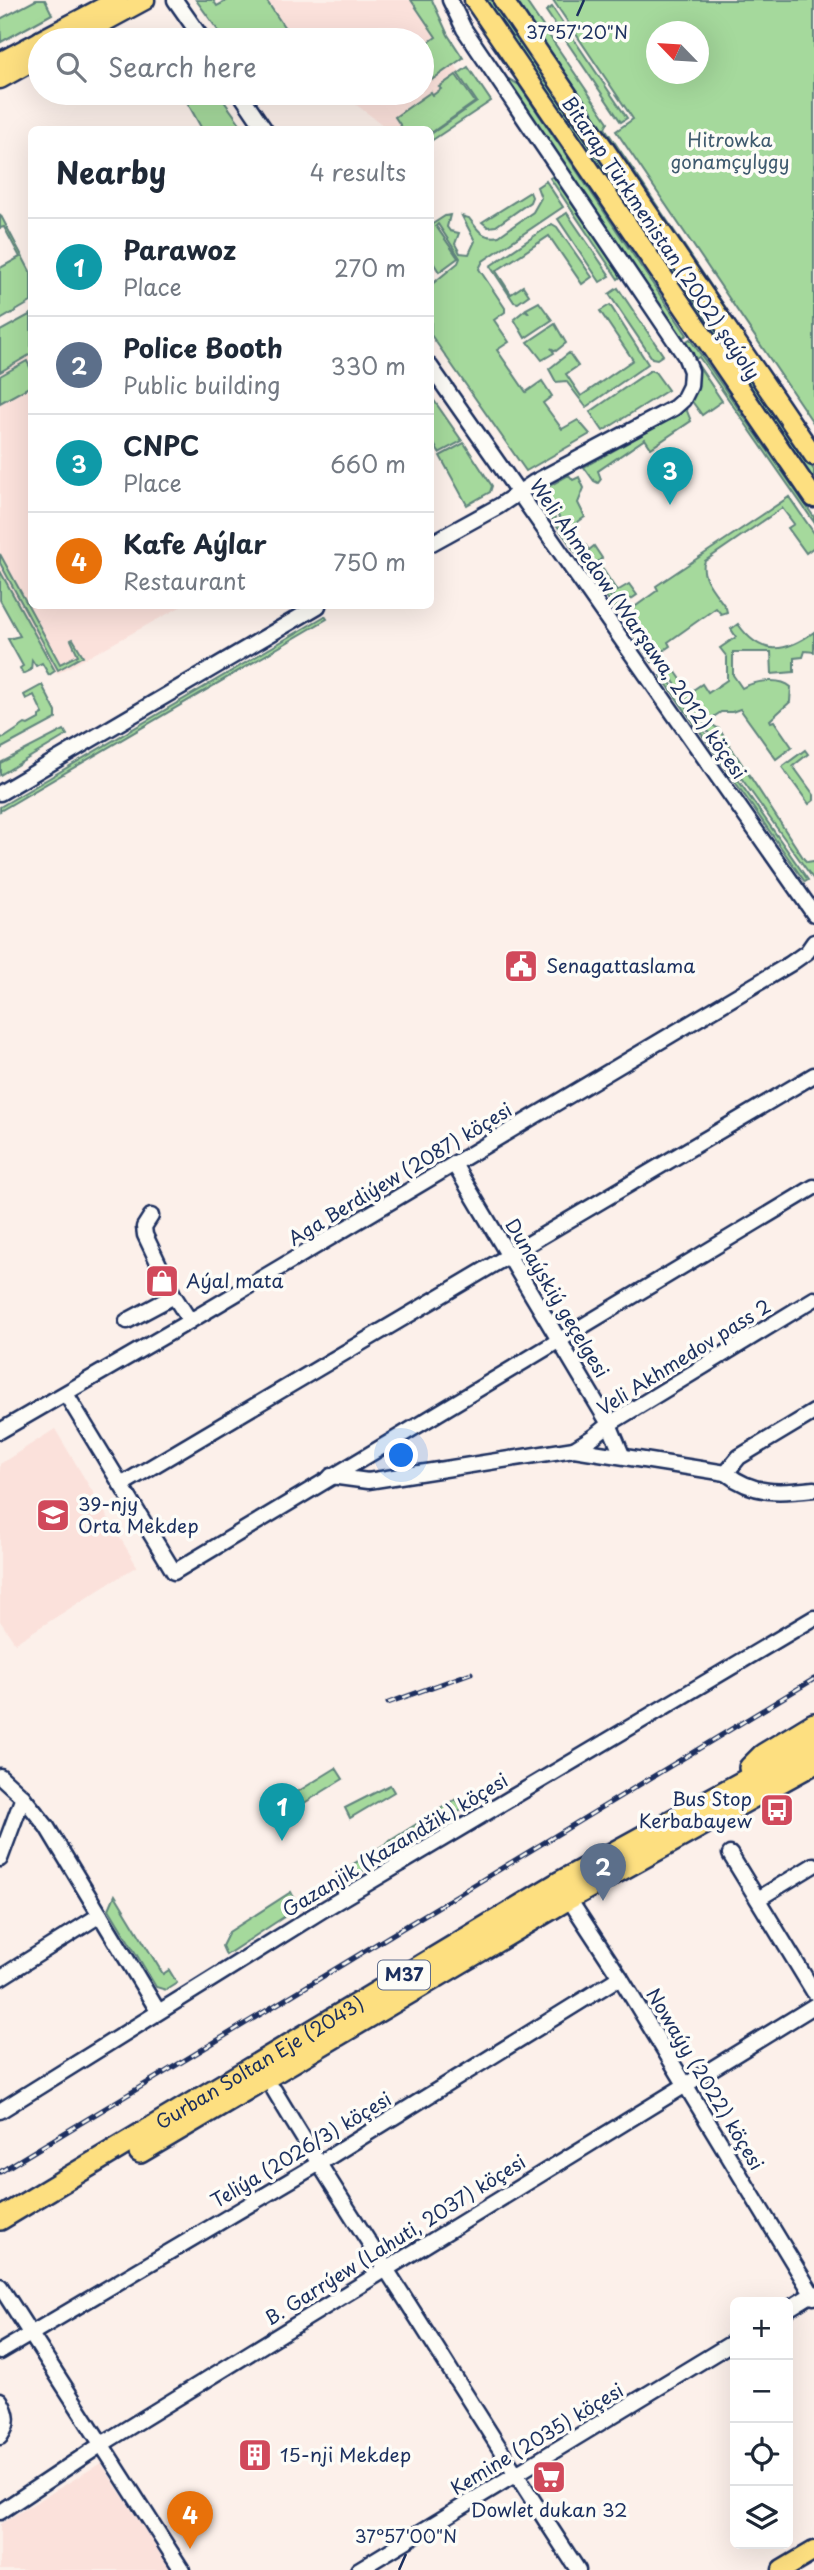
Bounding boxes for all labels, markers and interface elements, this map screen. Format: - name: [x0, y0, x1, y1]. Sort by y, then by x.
- text: 37°57'20"N: [526, 18, 628, 45]
- north arrow: [646, 21, 709, 84]
- search box: [28, 28, 434, 105]
- text: Search here: [108, 47, 257, 86]
- icon: search: [52, 48, 90, 86]
- street label: Bitarap Türkmenistan (2002) şaýoly: [556, 90, 767, 385]
- park label: Hitrowka gonamçylygy: [671, 125, 789, 175]
- text: Nearby: [56, 149, 166, 194]
- text: 4 results: [310, 154, 406, 189]
- text: Parawoz: [123, 230, 236, 269]
- text: 1: [74, 250, 85, 285]
- text: 270 m: [334, 250, 406, 285]
- text: Place: [123, 269, 182, 304]
- text: Police Booth: [123, 328, 283, 367]
- text: 2: [71, 348, 87, 383]
- text: 330 m: [330, 348, 406, 383]
- text: Public building: [123, 367, 280, 402]
- text: CNPC: [123, 426, 199, 465]
- text: 3: [71, 446, 87, 481]
- text: 660 m: [330, 446, 406, 481]
- pin: 3: [647, 447, 693, 505]
- text: Place: [123, 465, 182, 500]
- street label: Weli Ahmedow (Warşawa, 2012) köçesi: [524, 472, 754, 784]
- text: Kafe Aýlar: [123, 524, 267, 563]
- text: 4: [71, 544, 87, 579]
- text: 750 m: [333, 544, 406, 579]
- text: Restaurant: [123, 563, 246, 598]
- public building icon: Senagattaslama: [502, 947, 540, 985]
- place label: Senagattaslama: [546, 951, 695, 979]
- street label: Aga Berdiýew (2087) köçesi: [282, 1095, 517, 1251]
- street label: Dunaýskiý geçelgesi: [499, 1213, 617, 1382]
- shop icon: Aýal mata: [143, 1262, 181, 1300]
- place label: Aýal mata: [186, 1266, 284, 1294]
- street label: Veli Akhmedov pass 2: [591, 1291, 776, 1421]
- your location: [384, 1438, 418, 1472]
- place label: 39-njy Orta Mekdep: [78, 1489, 199, 1539]
- school or university icon: 39-njy Orta Mekdep: [34, 1496, 72, 1534]
- street label: Gazanjik (Kazandžik) köçesi: [276, 1765, 513, 1923]
- pin: 1: [259, 1783, 305, 1841]
- place label: Bus Stop Kerbabayew: [639, 1784, 752, 1834]
- bus stop icon: Bus Stop Kerbabayew: [758, 1791, 796, 1829]
- pin: 2: [580, 1843, 626, 1901]
- road number: M37: [378, 1961, 430, 1990]
- street label: Nowaýy (2022) köçesi: [640, 1982, 771, 2175]
- street label: Gurban Soltan Eje (2043): [150, 1989, 369, 2135]
- street label: Teliýa (2026/3) köçesi: [205, 2084, 396, 2214]
- street label: B. Garrýew (Lahuti, 2037) köçesi: [258, 2147, 530, 2331]
- map controls: [730, 2297, 793, 2549]
- button: +: [730, 2297, 793, 2360]
- button: −: [730, 2360, 793, 2423]
- street label: Kemine (2035) köçesi: [445, 2375, 628, 2501]
- button: locate: [730, 2423, 793, 2486]
- building icon: 15-nji Mekdep: [236, 2436, 274, 2474]
- place label: 15-nji Mekdep: [280, 2440, 411, 2468]
- supermarket icon: Dowlet dukan 32: [530, 2458, 568, 2496]
- button: layers: [730, 2486, 793, 2549]
- pin: 4: [167, 2491, 213, 2549]
- place label: Dowlet dukan 32: [471, 2495, 627, 2523]
- text: 37°57'00"N: [355, 2522, 457, 2549]

